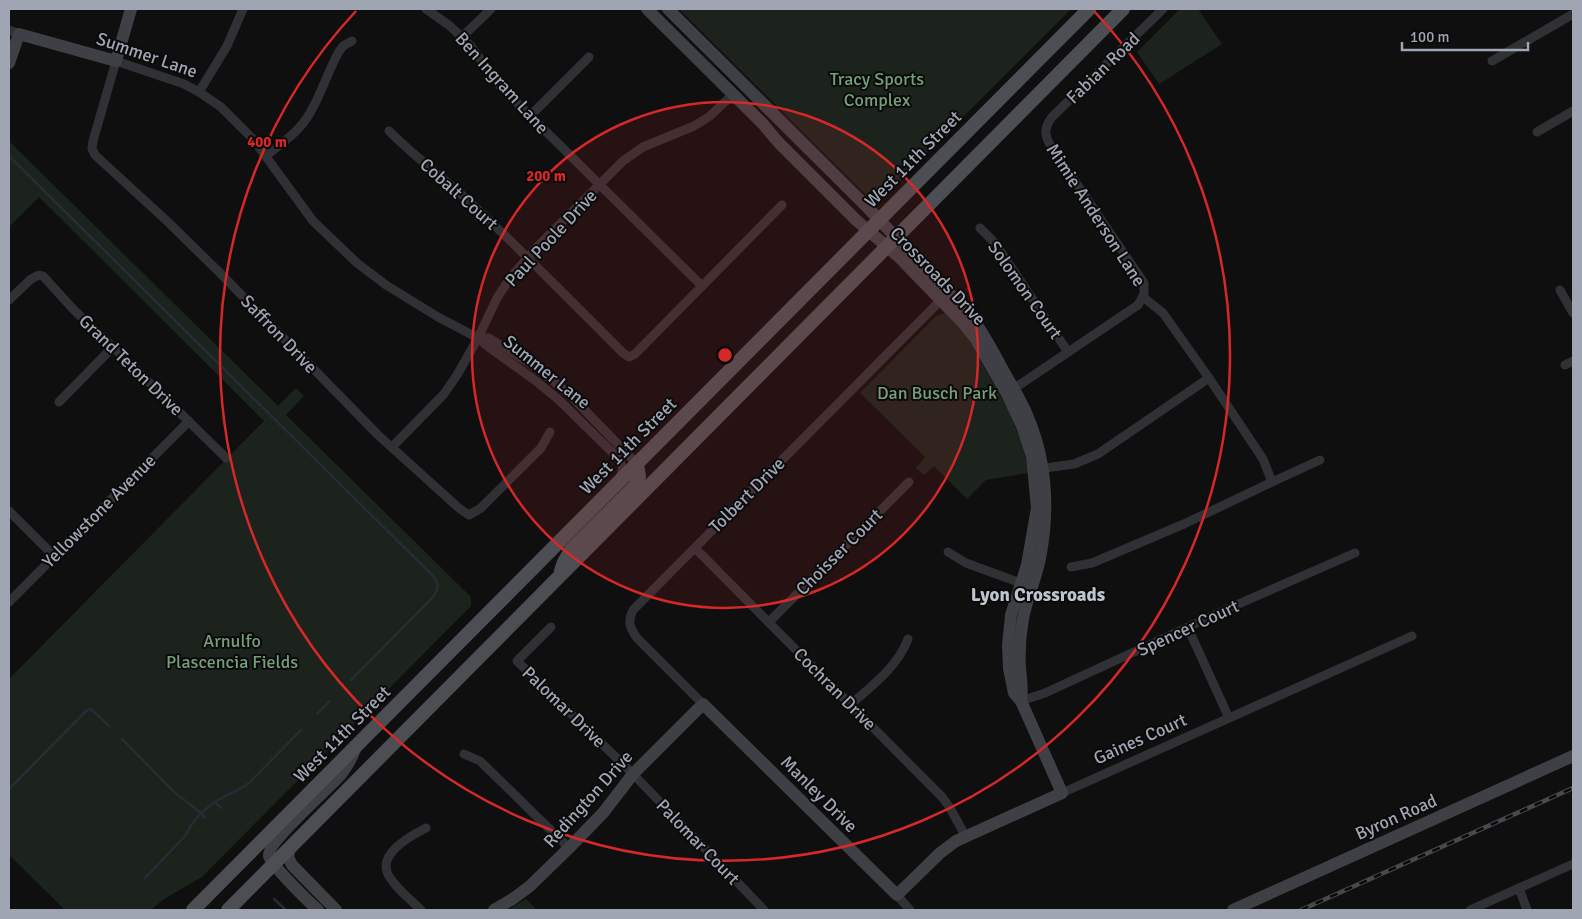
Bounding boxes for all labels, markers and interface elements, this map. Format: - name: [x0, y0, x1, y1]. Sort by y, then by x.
- scale bar: [1402, 20, 1528, 52]
- street label: Summer Lane: [94, 27, 200, 83]
- street label: Ben Ingram Lane: [451, 28, 553, 138]
- street label: Fabian Road: [1062, 28, 1144, 108]
- text: 100 m: [1410, 28, 1450, 46]
- park label: Tracy Sports Complex: [830, 68, 924, 111]
- street label: West 11th Street: [860, 106, 966, 212]
- text: 400 m: [247, 133, 287, 151]
- street label: Mimie Anderson Lane: [1042, 139, 1150, 291]
- street label: Cobalt Court: [416, 153, 502, 235]
- text: 200 m: [526, 167, 566, 185]
- street label: Paul Poole Drive: [500, 185, 602, 291]
- street label: Crossroads Drive: [885, 222, 991, 330]
- street label: Solomon Court: [983, 237, 1067, 343]
- street label: Saffron Drive: [236, 290, 322, 378]
- street label: Grand Teton Drive: [74, 310, 188, 420]
- street label: Summer Lane: [499, 330, 595, 414]
- centre of rings: [716, 346, 734, 364]
- park label: Dan Busch Park: [877, 382, 997, 404]
- street label: West 11th Street: [575, 393, 681, 499]
- street label: Yellowstone Avenue: [38, 450, 160, 572]
- street label: Tolbert Drive: [705, 453, 789, 537]
- street label: Choisser Court: [791, 504, 887, 600]
- district label: Lyon Crossroads: [971, 583, 1105, 607]
- street label: Spencer Court: [1134, 595, 1242, 661]
- park label: Arnulfo Plascencia Fields: [166, 630, 298, 673]
- street label: Cochran Drive: [789, 643, 881, 735]
- street label: Palomar Drive: [518, 662, 610, 752]
- street label: West 11th Street: [289, 681, 395, 787]
- street label: Gaines Court: [1090, 709, 1190, 769]
- street label: Redington Drive: [539, 746, 637, 852]
- street label: Manley Drive: [776, 751, 862, 837]
- street label: Byron Road: [1352, 789, 1440, 845]
- street label: Palomar Court: [652, 795, 744, 889]

